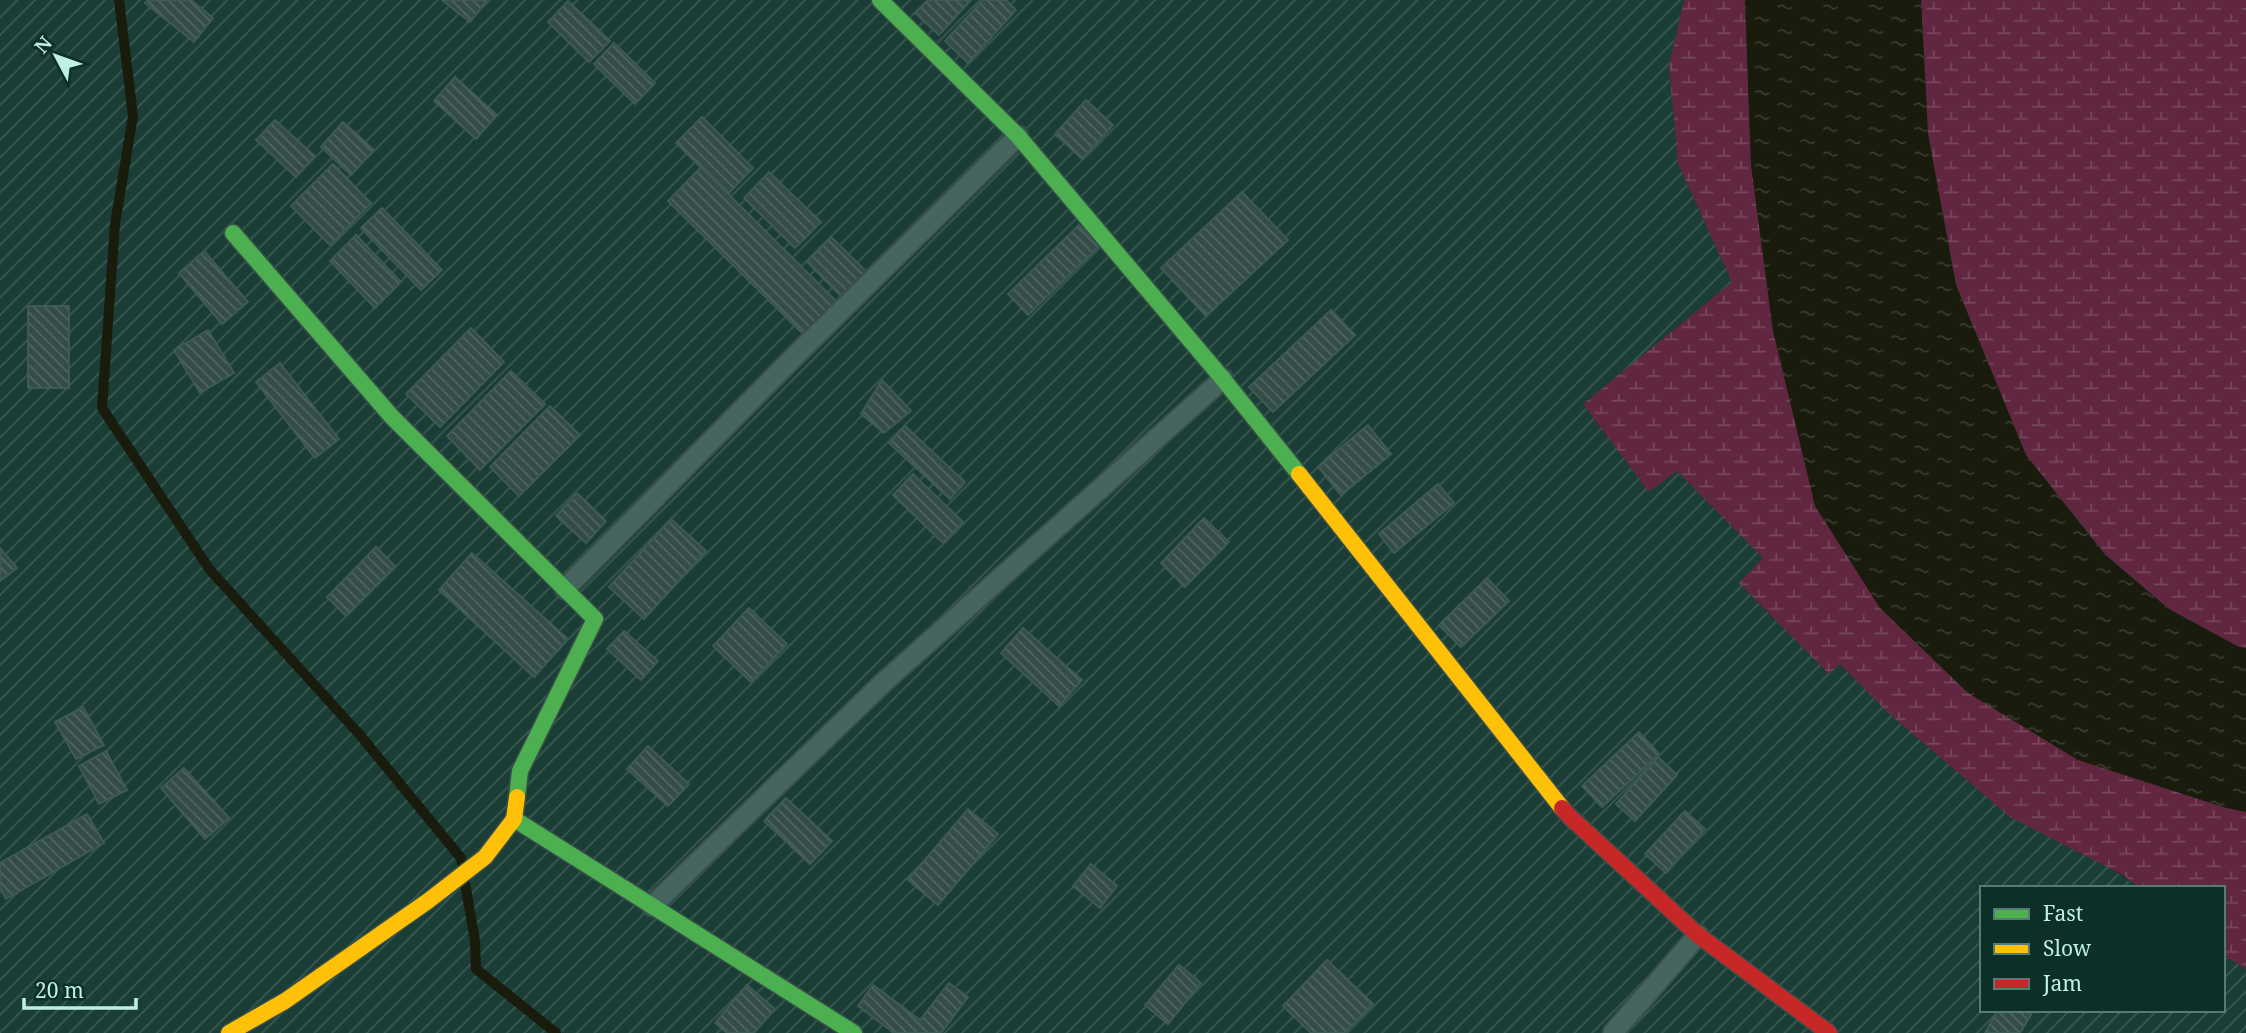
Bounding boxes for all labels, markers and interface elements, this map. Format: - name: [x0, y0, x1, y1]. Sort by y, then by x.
- north arrow: [21, 21, 91, 91]
- text: N: [28, 31, 58, 59]
- legend: [1980, 886, 2225, 1012]
- text: Fast: [2043, 899, 2083, 927]
- text: Slow: [2043, 934, 2092, 962]
- scale bar: [24, 967, 136, 1011]
- text: Jam: [2042, 969, 2082, 997]
- text: 20 m: [35, 976, 84, 1004]

